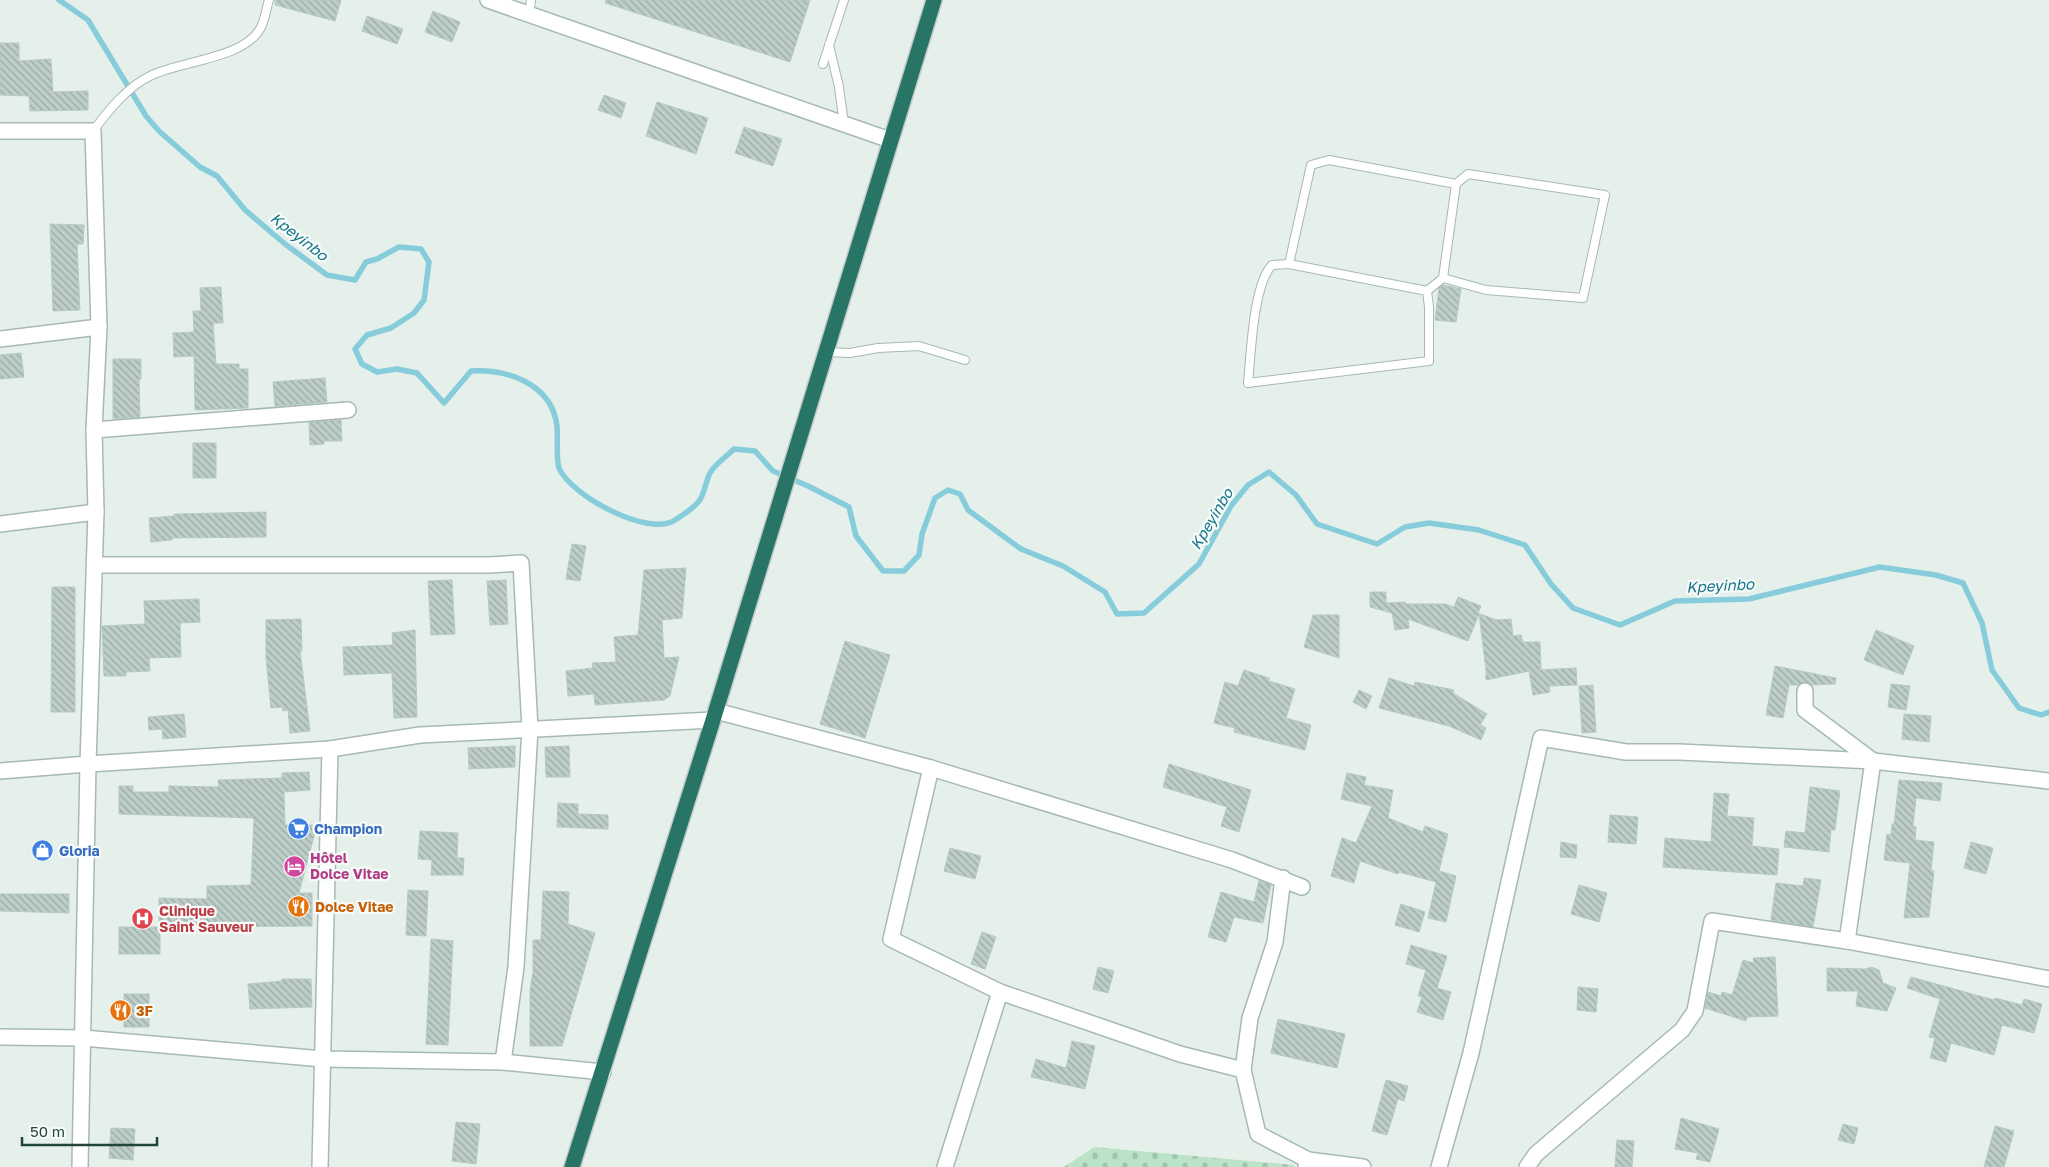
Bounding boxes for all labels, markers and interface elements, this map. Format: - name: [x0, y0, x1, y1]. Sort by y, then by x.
- water label: Kpeyinbo: [267, 208, 333, 266]
- water label: Kpeyinbo: [1186, 484, 1238, 553]
- water label: Kpeyinbo: [1686, 574, 1755, 597]
- supermarket icon: Champion: [286, 817, 310, 841]
- place label: Champion: [314, 820, 382, 837]
- shop icon: Gloria: [31, 839, 55, 863]
- place label: Gloria: [59, 842, 100, 859]
- place label: Hôtel Dolce Vitae: [310, 849, 389, 882]
- hotel icon: Hôtel Dolce Vitae: [282, 854, 306, 878]
- restaurant icon: Dolce Vitae: [287, 895, 311, 919]
- place label: Dolce Vitae: [315, 898, 394, 915]
- place label: Clinique Saint Sauveur: [159, 902, 254, 935]
- hospital icon: Clinique Saint Sauveur: [131, 907, 155, 931]
- restaurant icon: 3F: [108, 999, 132, 1023]
- place label: 3F: [136, 1002, 153, 1019]
- scale bar: [22, 1114, 158, 1146]
- text: 50 m: [30, 1122, 65, 1140]

